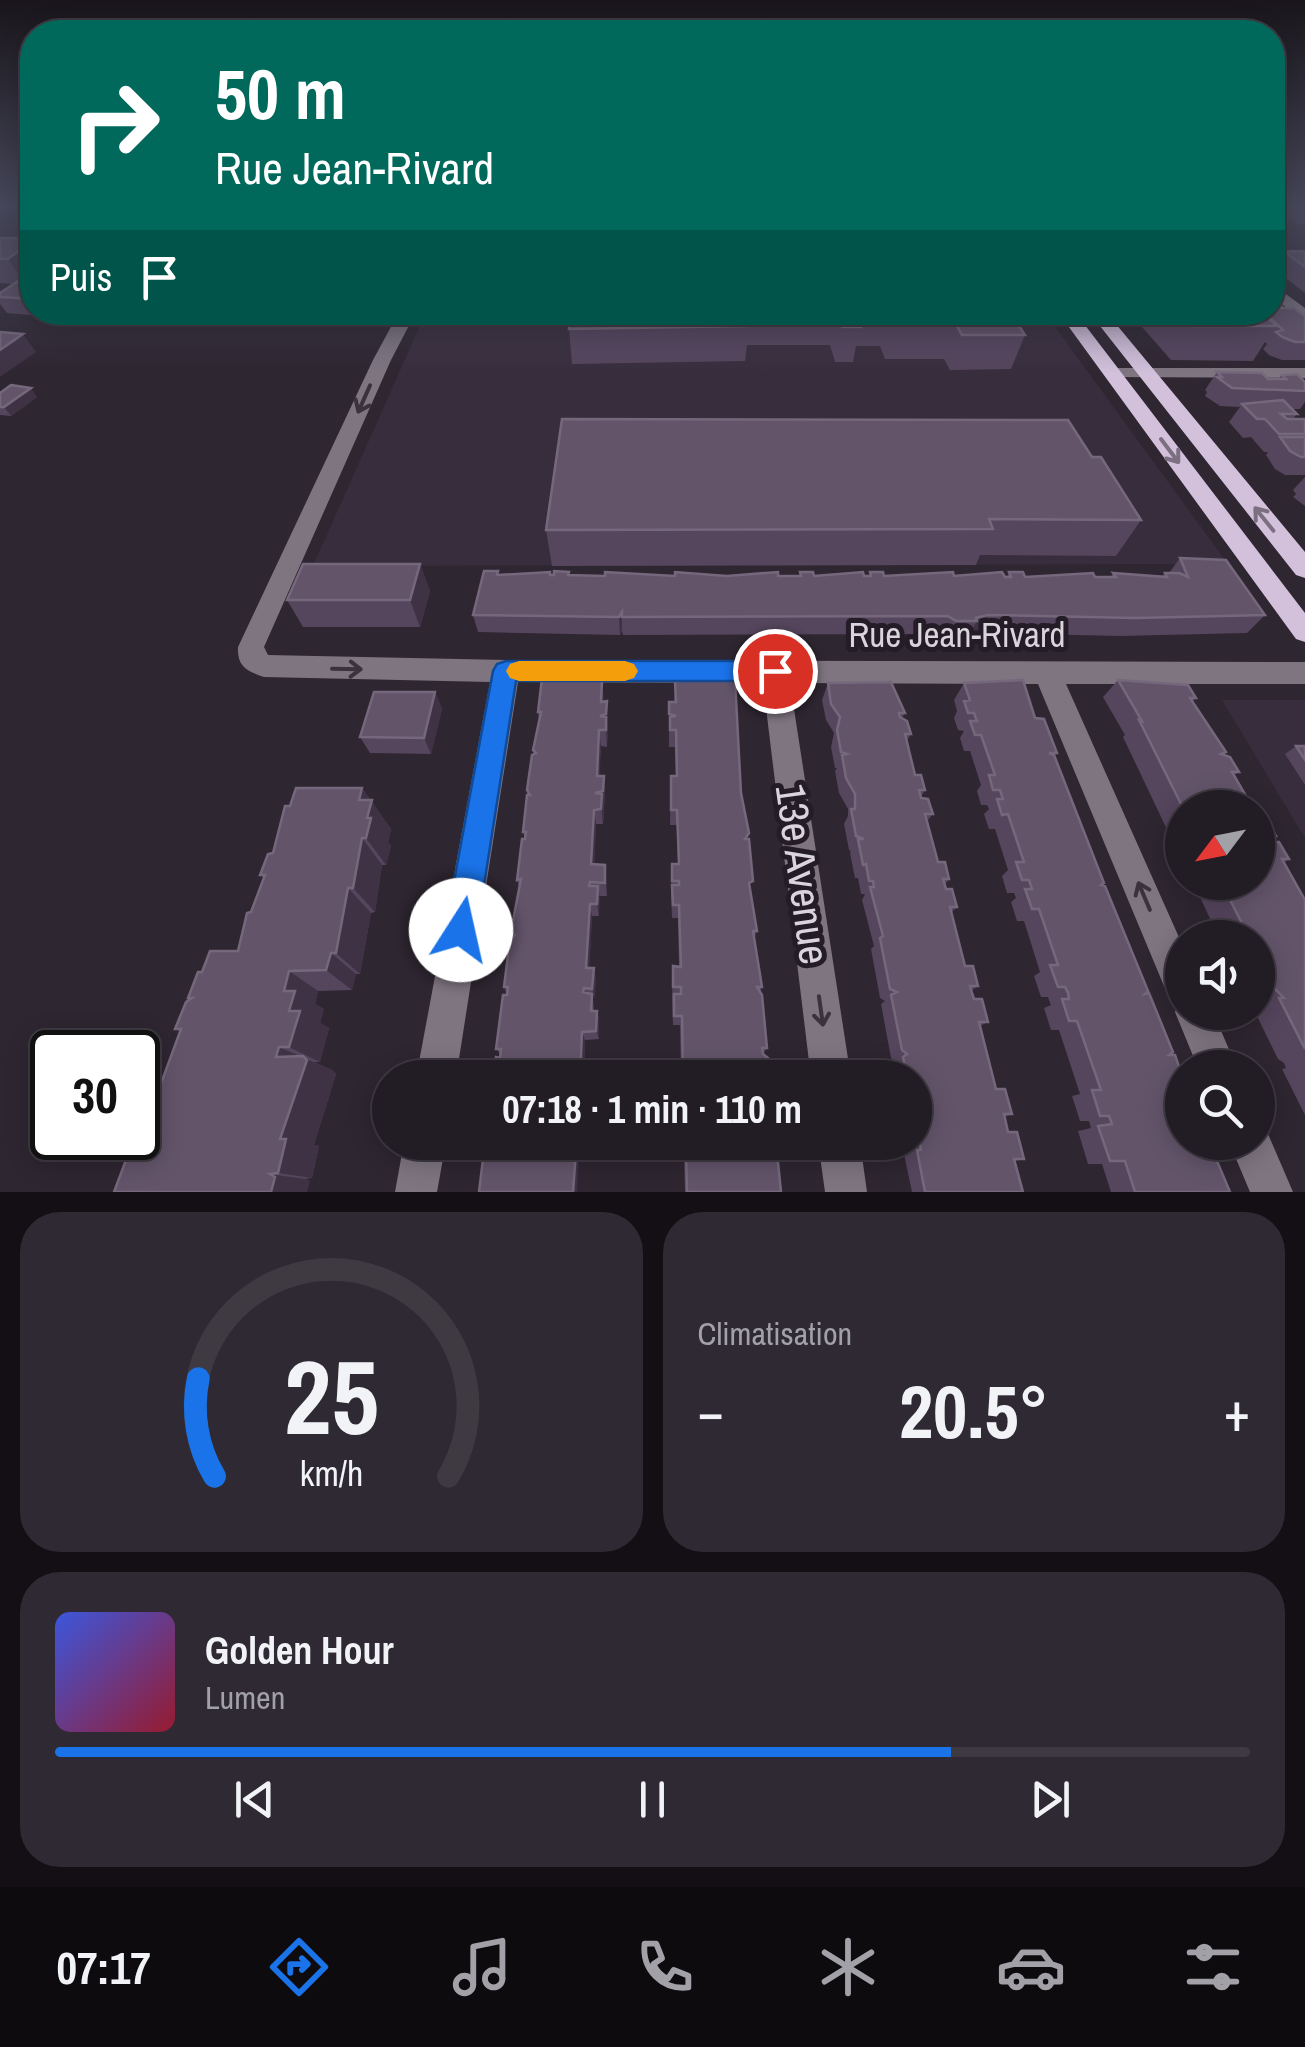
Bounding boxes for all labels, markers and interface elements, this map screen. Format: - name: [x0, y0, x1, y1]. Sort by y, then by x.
- text: 50 m: [215, 47, 346, 141]
- icon: right: [50, 60, 180, 190]
- text: Rue Jean-Rivard: [215, 137, 494, 198]
- icon: arrive: [132, 250, 187, 305]
- text: Puis: [50, 252, 112, 303]
- one-way arrow: [353, 384, 372, 414]
- one-way arrow: [1160, 437, 1181, 464]
- one-way arrow: [1254, 507, 1276, 533]
- street label: Rue Jean-Rivard: [849, 611, 1065, 658]
- pin: [733, 629, 818, 714]
- icon: arrive: [748, 644, 803, 699]
- one-way arrow: [330, 659, 362, 678]
- street label: 13e Avenue: [763, 780, 843, 968]
- north arrow: [1165, 790, 1275, 900]
- map controls: [1165, 790, 1275, 1160]
- position arrow: [409, 878, 513, 982]
- one-way arrow: [1134, 881, 1152, 912]
- button: sound: [1165, 920, 1275, 1030]
- one-way arrow: [813, 994, 831, 1026]
- speed limit sign: 30: [30, 1030, 160, 1160]
- button: search: [1165, 1050, 1275, 1160]
- text: 07:18 · 1 min · 110 m: [502, 1084, 802, 1135]
- text: Climatisation: [698, 1312, 852, 1355]
- text: 25: [284, 1326, 379, 1466]
- text: 20.5°: [899, 1360, 1049, 1461]
- text: −: [698, 1374, 724, 1448]
- text: +: [1224, 1374, 1250, 1448]
- text: km/h: [299, 1449, 363, 1497]
- text: Golden Hour: [205, 1625, 394, 1676]
- text: Lumen: [205, 1676, 285, 1719]
- icon: previous: [227, 1772, 282, 1827]
- icon: pause: [625, 1772, 680, 1827]
- icon: next: [1023, 1772, 1078, 1827]
- icon: directions: [264, 1932, 334, 2002]
- icon: music: [447, 1932, 517, 2002]
- icon: phone: [630, 1932, 700, 2002]
- icon: climate: [813, 1932, 883, 2002]
- icon: car: [996, 1932, 1066, 2002]
- icon: filters: [1178, 1932, 1248, 2002]
- text: 07:17: [56, 1937, 151, 1998]

